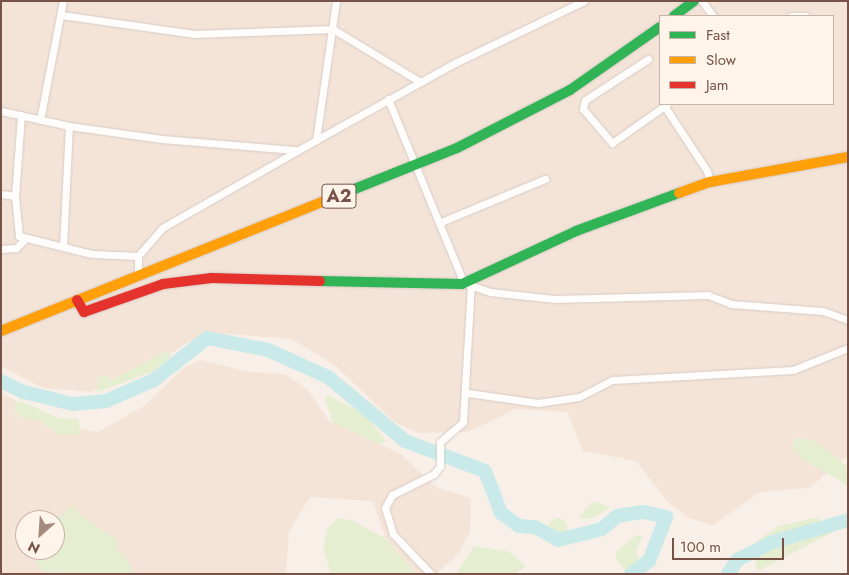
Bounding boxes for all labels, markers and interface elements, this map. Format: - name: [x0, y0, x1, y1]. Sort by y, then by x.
- legend: [659, 15, 834, 105]
- text: Fast: [706, 24, 730, 46]
- text: Slow: [706, 49, 736, 71]
- text: Jam: [706, 74, 729, 96]
- road number: A2: [320, 180, 358, 212]
- north arrow: [15, 510, 65, 560]
- scale bar: [674, 528, 786, 560]
- text: N: [24, 536, 43, 559]
- text: 100 m: [680, 536, 721, 558]

